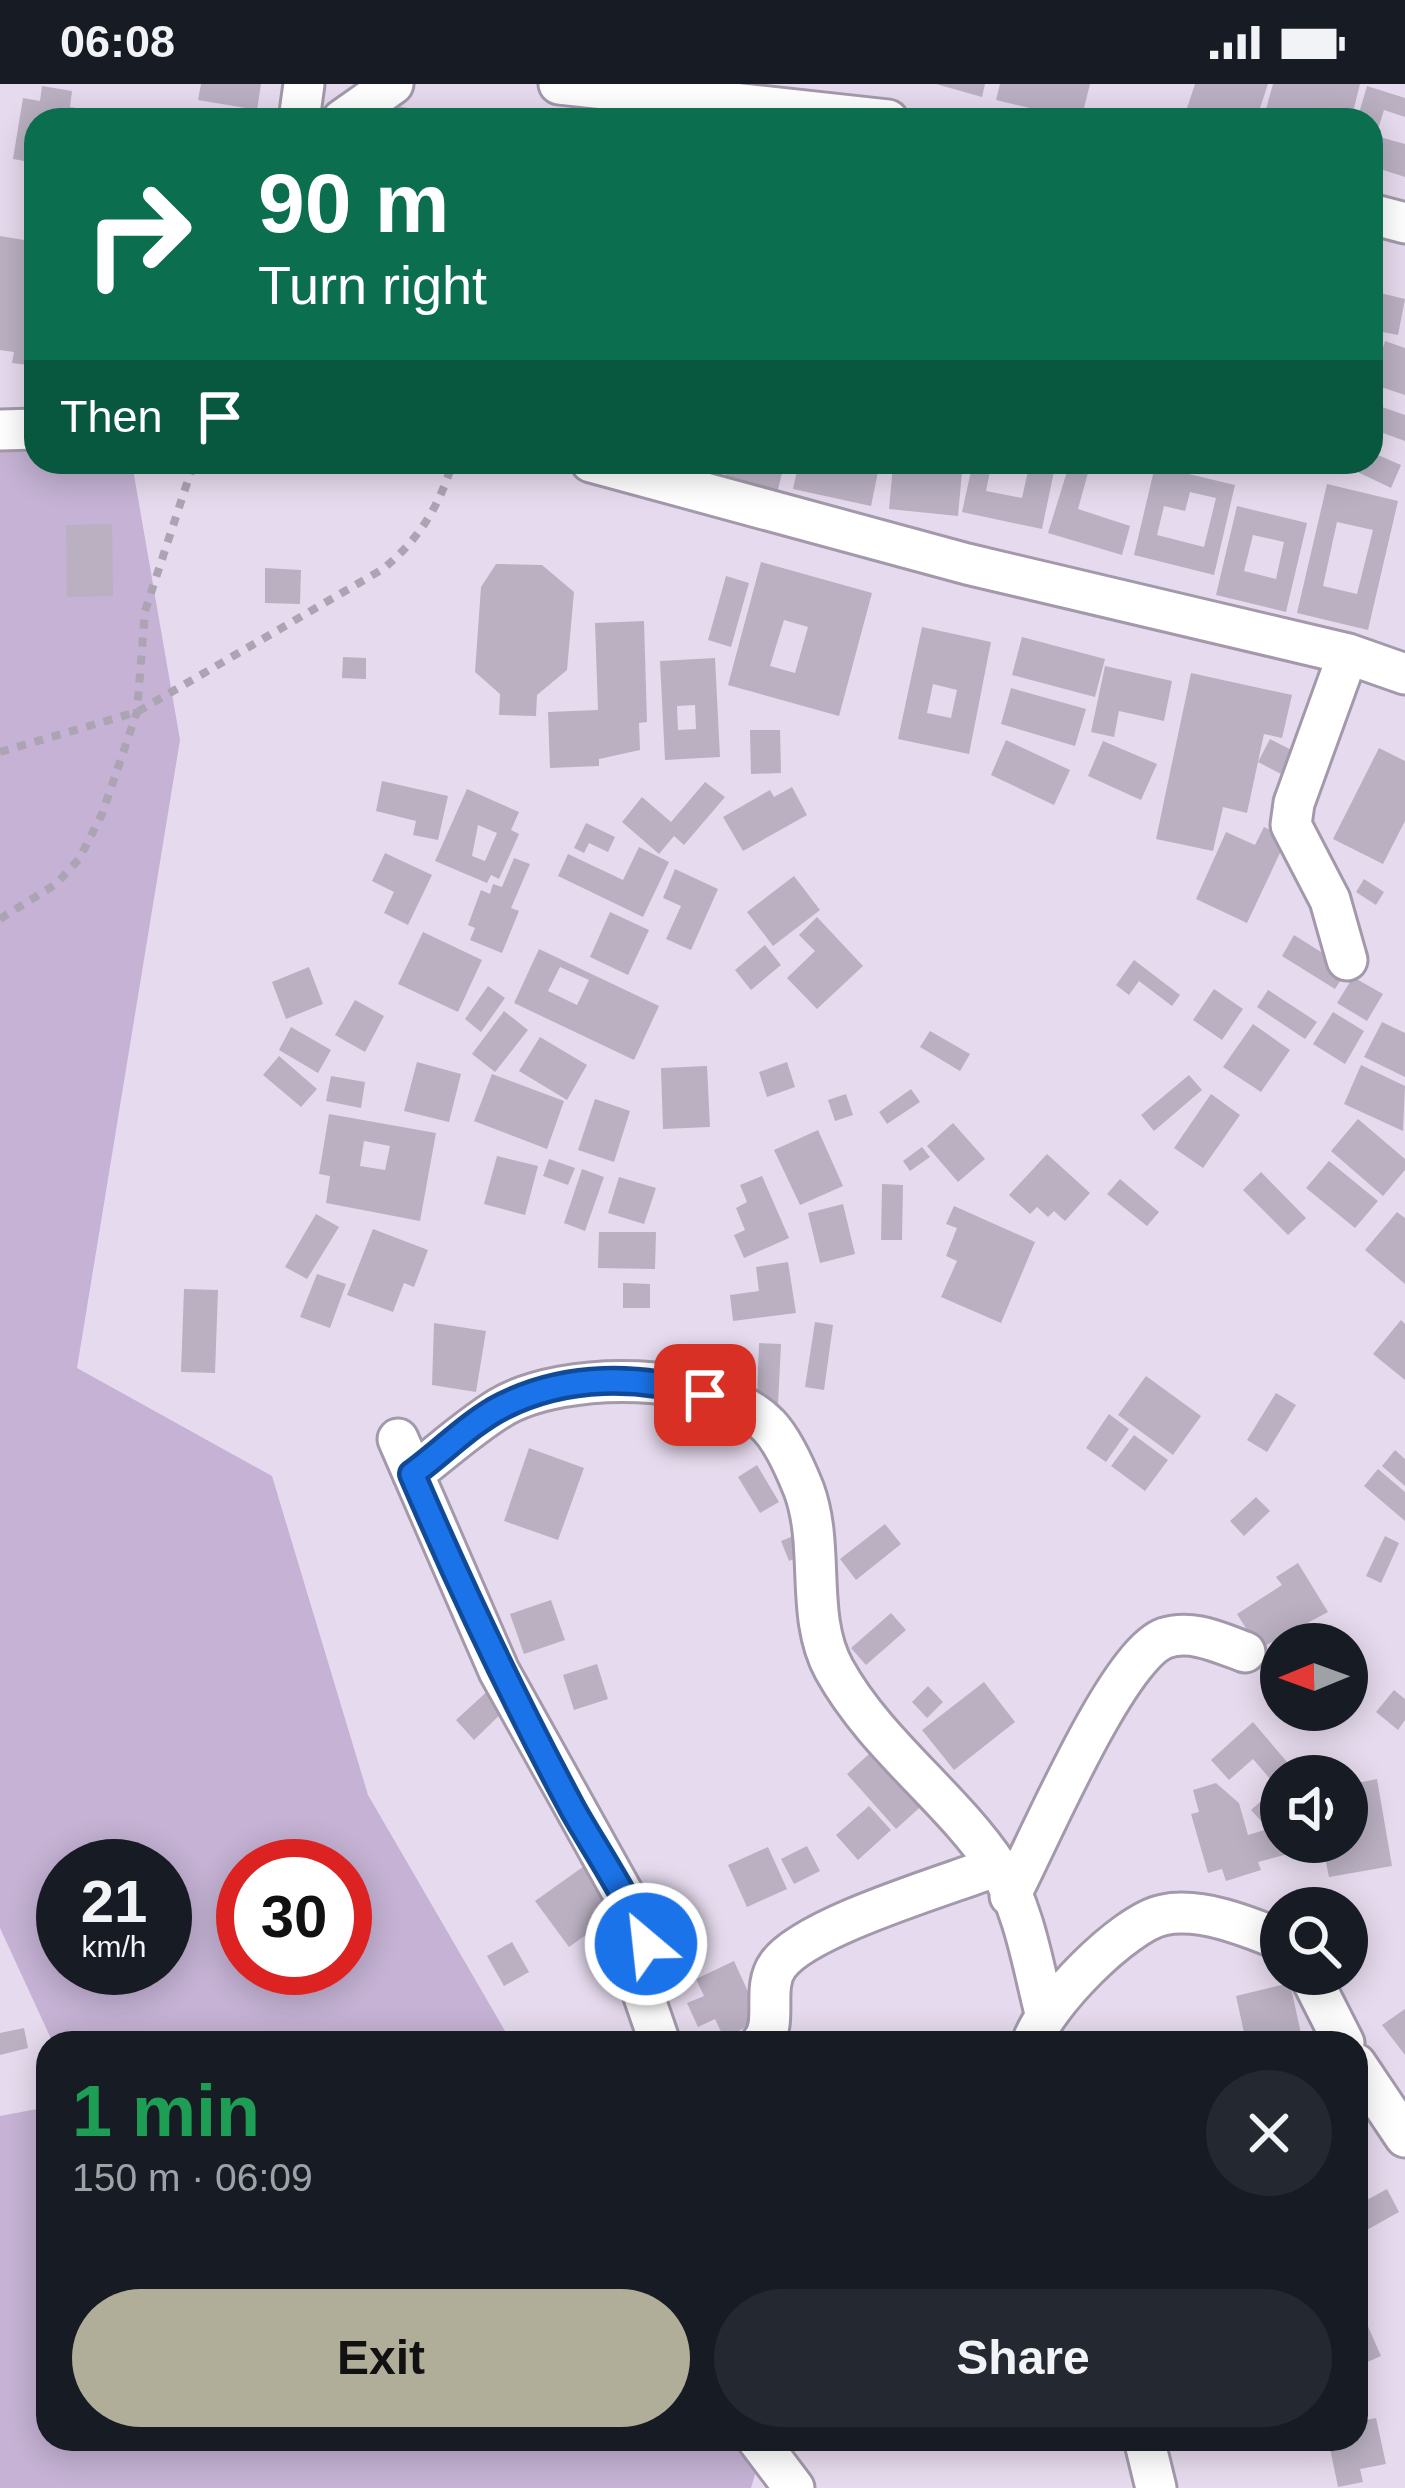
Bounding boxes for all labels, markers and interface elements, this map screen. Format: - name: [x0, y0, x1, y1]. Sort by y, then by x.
- text: 06:08: [60, 16, 175, 67]
- icon: right: [60, 156, 216, 312]
- text: 90 m: [258, 156, 449, 250]
- text: Turn right: [258, 255, 487, 315]
- icon: arrive: [187, 384, 253, 450]
- text: Then: [60, 391, 163, 442]
- pin: [654, 1344, 756, 1446]
- icon: arrive: [672, 1362, 738, 1428]
- north arrow: [1260, 1623, 1368, 1731]
- map controls: [1260, 1623, 1368, 1995]
- button: sound: [1260, 1755, 1368, 1863]
- speed limit sign: 30: [216, 1839, 372, 1995]
- text: 21: [81, 1868, 147, 1935]
- position arrow: [583, 1881, 709, 2007]
- button: search: [1260, 1887, 1368, 1995]
- text: km/h: [81, 1930, 147, 1963]
- button: close: [1206, 2070, 1332, 2196]
- text: 1 min: [72, 2071, 260, 2151]
- text: 150 m · 06:09: [72, 2156, 313, 2199]
- button: Exit: [72, 2289, 690, 2427]
- button: Share: [714, 2289, 1332, 2427]

